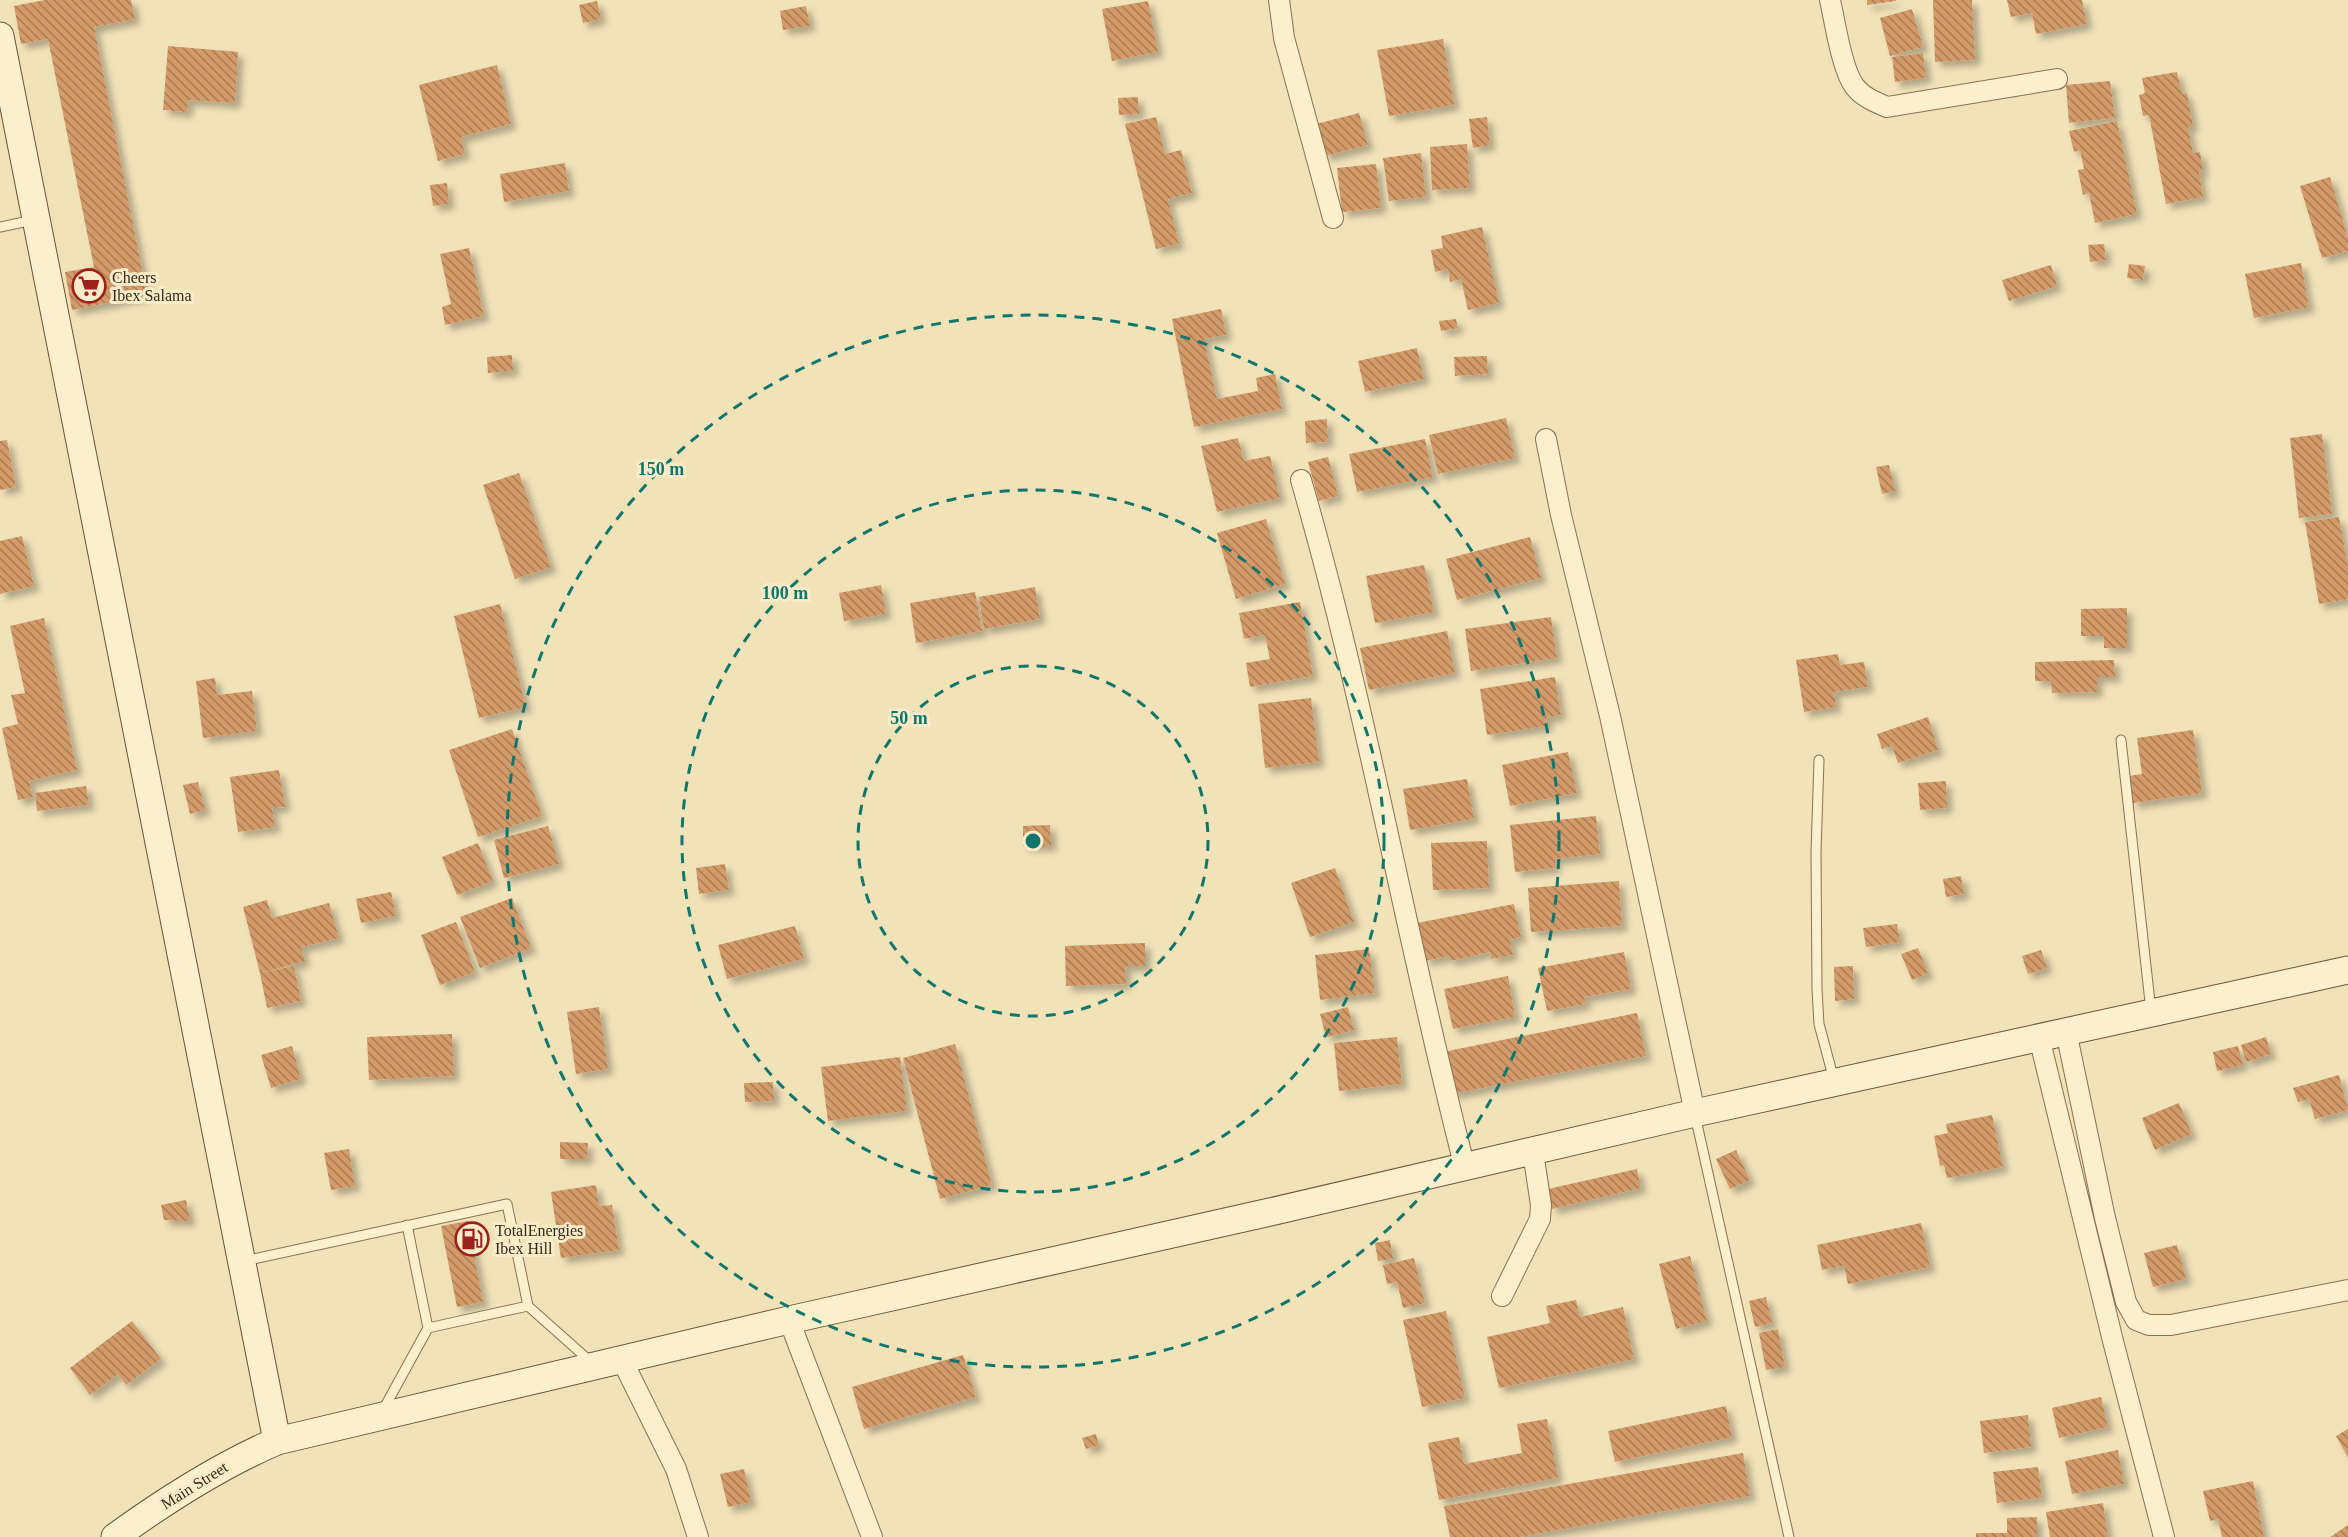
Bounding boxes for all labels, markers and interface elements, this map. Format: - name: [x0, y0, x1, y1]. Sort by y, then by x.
- supermarket icon: Cheers Ibex Salama: [71, 268, 107, 304]
- place label: Cheers Ibex Salama: [112, 269, 192, 304]
- text: 150 m: [638, 459, 684, 479]
- text: 100 m: [762, 583, 808, 603]
- text: 50 m: [890, 708, 928, 728]
- centre of rings: [1023, 831, 1043, 851]
- fuel station icon: TotalEnergies Ibex Hill: [454, 1221, 490, 1257]
- place label: TotalEnergies Ibex Hill: [495, 1222, 583, 1257]
- street label: Main Street: [158, 1458, 231, 1513]

